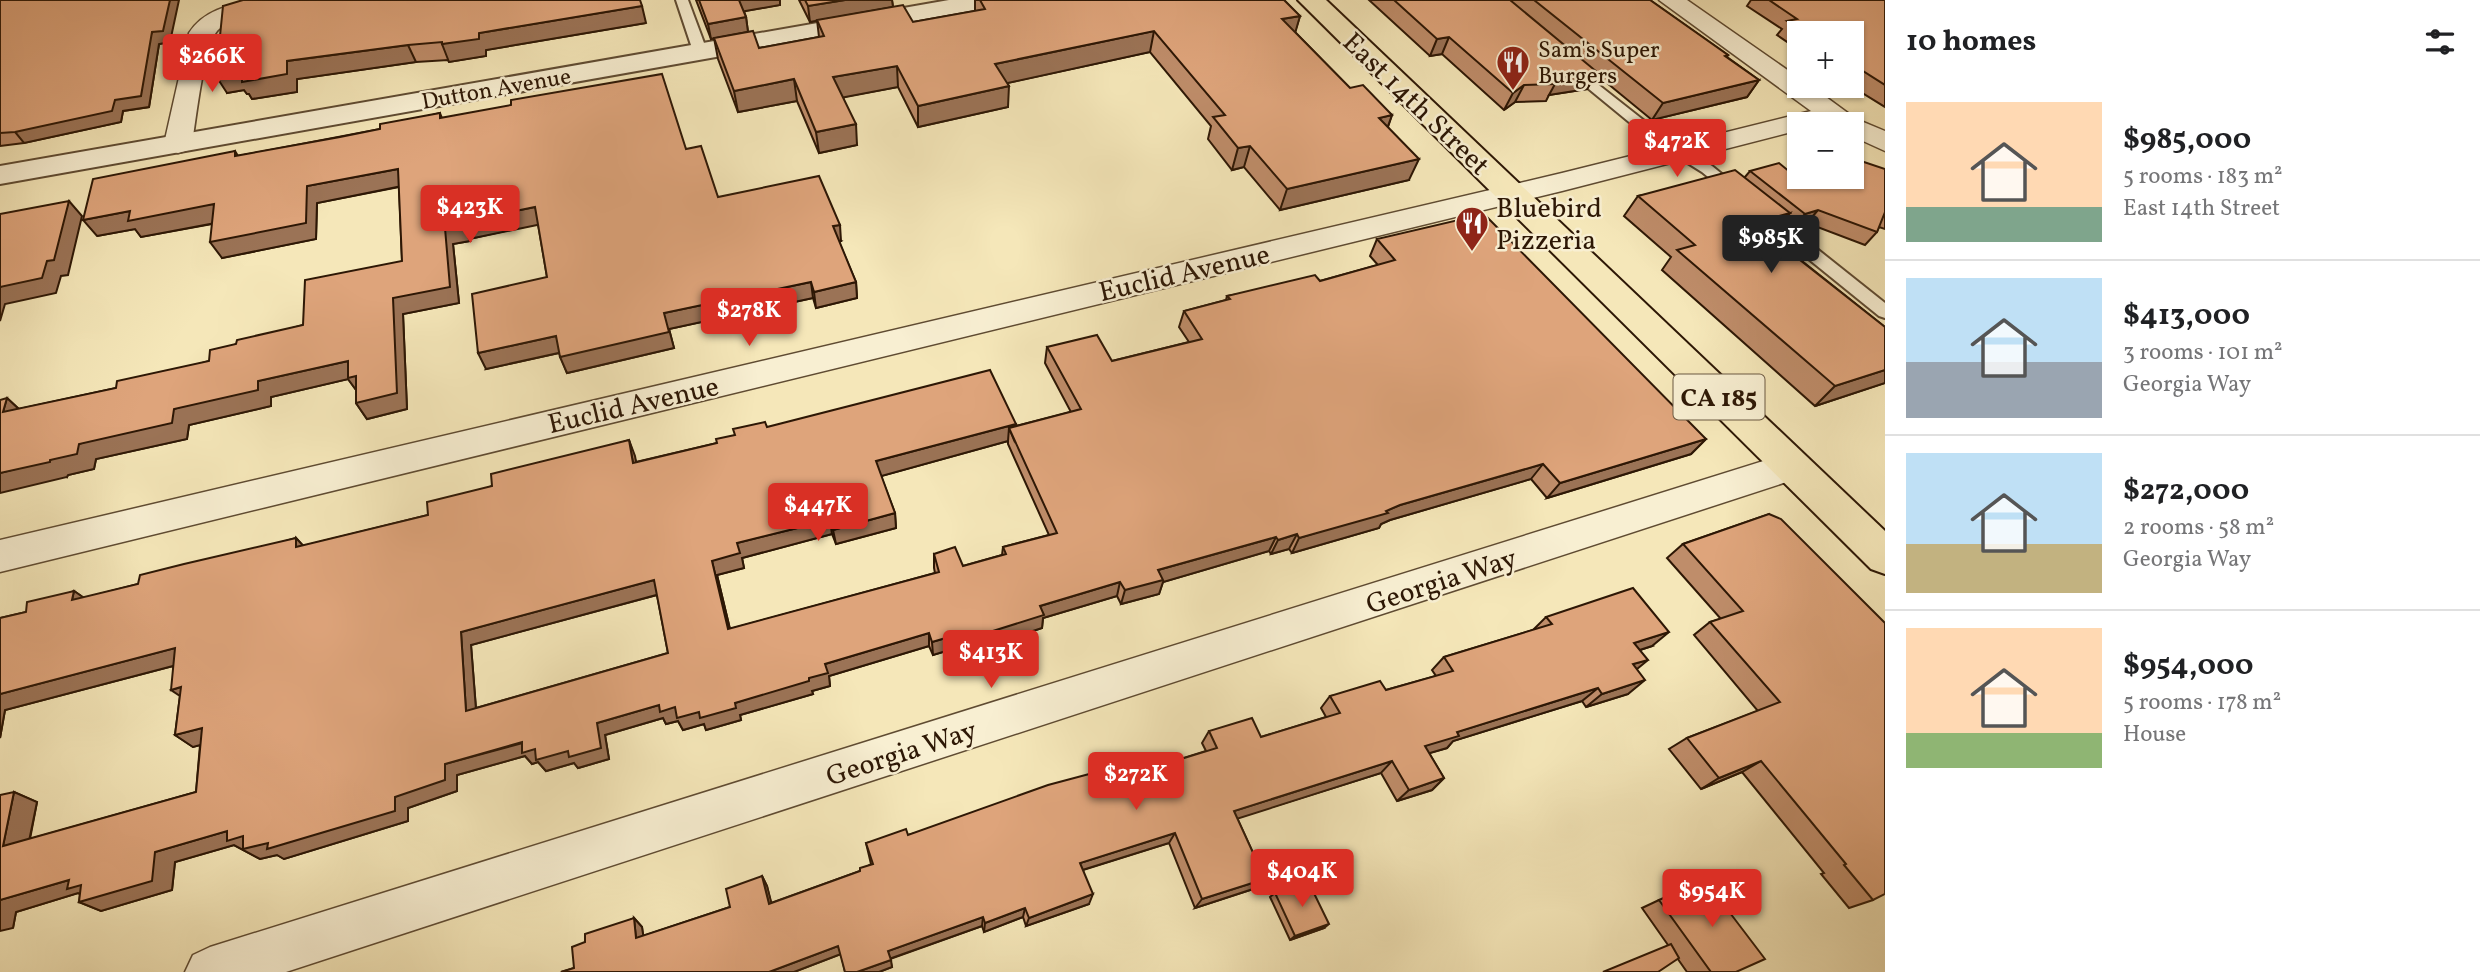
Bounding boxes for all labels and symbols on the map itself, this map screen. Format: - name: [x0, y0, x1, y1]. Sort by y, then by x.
- street label: East 14th Street: [1333, 24, 1498, 185]
- pin: $266K: [163, 34, 261, 94]
- place label: Sam's Super Burgers: [1538, 35, 1660, 93]
- restaurant icon: Sam's Super Burgers: [1494, 43, 1532, 92]
- street label: Dutton Avenue: [419, 61, 574, 119]
- pin: $472K: [1628, 120, 1726, 179]
- pin: $423K: [421, 186, 519, 245]
- place label: Bluebird Pizzeria: [1496, 190, 1602, 261]
- restaurant icon: Bluebird Pizzeria: [1453, 204, 1491, 253]
- pin: $985K: [1722, 216, 1820, 275]
- street label: Euclid Avenue: [1095, 236, 1274, 313]
- pin: $278K: [700, 288, 798, 348]
- street label: Euclid Avenue: [544, 368, 723, 445]
- road number: CA 185: [1674, 374, 1764, 420]
- pin: $447K: [769, 484, 867, 543]
- street label: Georgia Way: [1361, 540, 1522, 625]
- pin: $413K: [942, 630, 1040, 690]
- street label: Georgia Way: [821, 712, 982, 797]
- pin: $272K: [1087, 752, 1185, 812]
- pin: $404K: [1253, 850, 1351, 909]
- pin: $954K: [1663, 870, 1761, 929]

